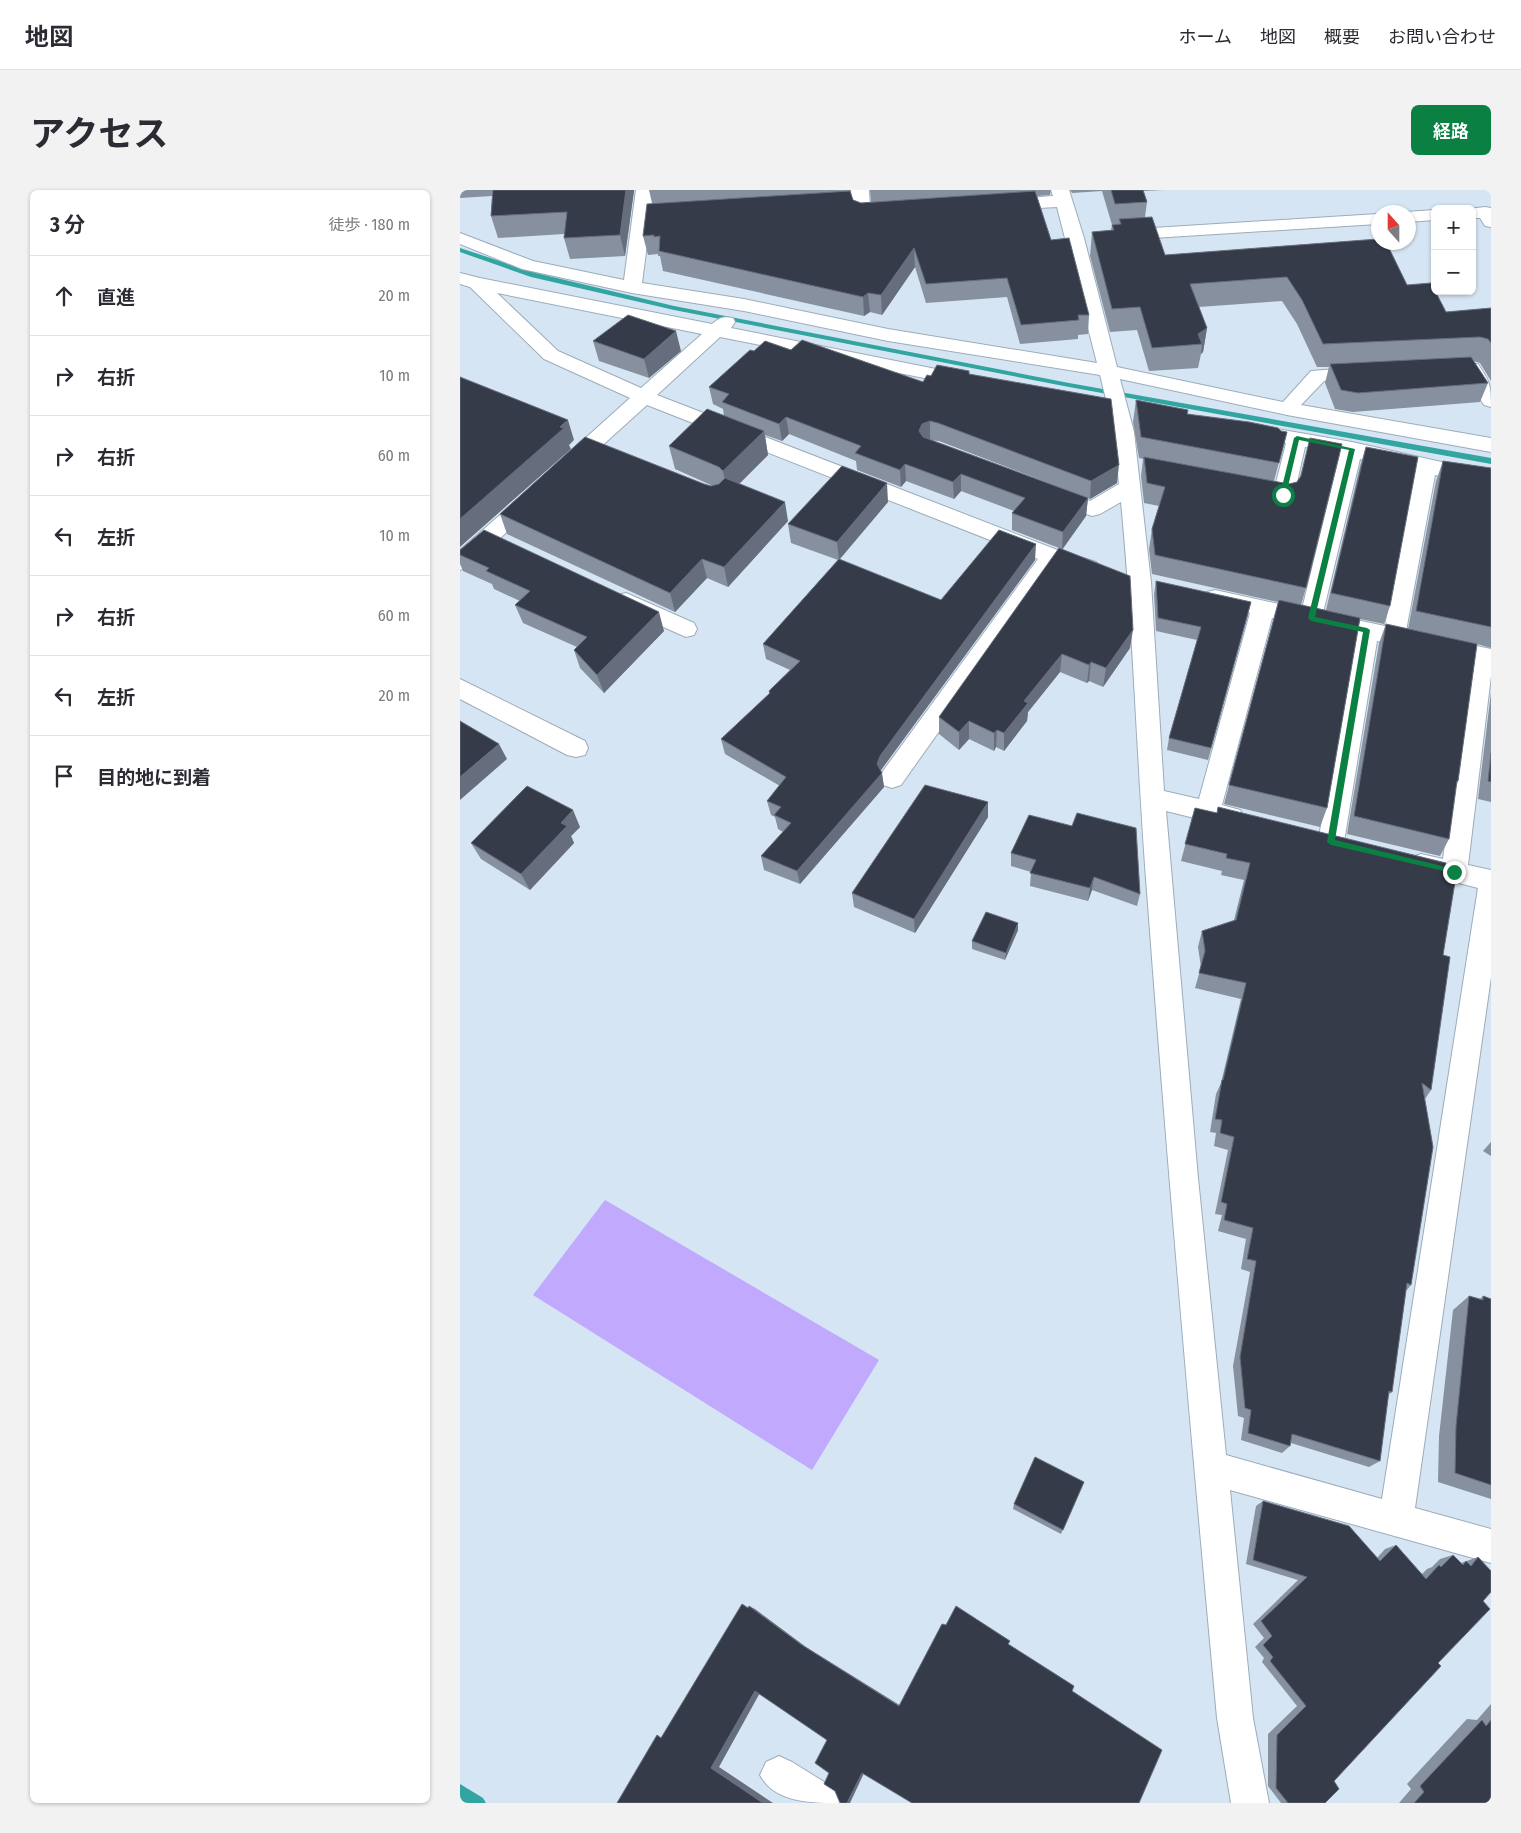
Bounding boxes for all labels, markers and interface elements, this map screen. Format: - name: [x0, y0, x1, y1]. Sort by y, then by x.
- text: 地図: [25, 23, 73, 51]
- text: ホーム: [1179, 26, 1232, 48]
- text: 地図: [1260, 26, 1296, 48]
- text: 概要: [1324, 26, 1360, 48]
- text: お問い合わせ: [1388, 26, 1496, 48]
- button: 経路: [1411, 105, 1491, 155]
- text: アクセス: [30, 113, 168, 155]
- north arrow: [1371, 205, 1416, 250]
- map controls: [1431, 205, 1476, 295]
- button: +: [1431, 205, 1476, 250]
- text: 3 分: [50, 212, 85, 238]
- text: 徒歩 · 180 m: [328, 215, 410, 234]
- button: −: [1431, 250, 1476, 295]
- icon: ahead: [50, 282, 78, 310]
- text: 直進: [97, 286, 135, 309]
- text: 20 m: [379, 286, 410, 305]
- icon: right: [50, 362, 78, 390]
- text: 右折: [97, 366, 135, 389]
- text: 10 m: [379, 366, 410, 385]
- icon: right: [50, 442, 78, 470]
- text: 右折: [97, 446, 135, 469]
- text: 60 m: [378, 446, 410, 465]
- route start: [1272, 484, 1295, 507]
- icon: left: [50, 522, 78, 550]
- text: 左折: [97, 526, 135, 549]
- text: 10 m: [379, 526, 410, 545]
- icon: right: [50, 602, 78, 630]
- text: 右折: [97, 606, 135, 629]
- text: 60 m: [378, 606, 410, 625]
- icon: left: [50, 682, 78, 710]
- text: 左折: [97, 686, 135, 709]
- text: 20 m: [379, 686, 410, 705]
- icon: arrive: [50, 762, 78, 790]
- text: 目的地に到着: [97, 766, 211, 789]
- route end: [1443, 861, 1466, 884]

